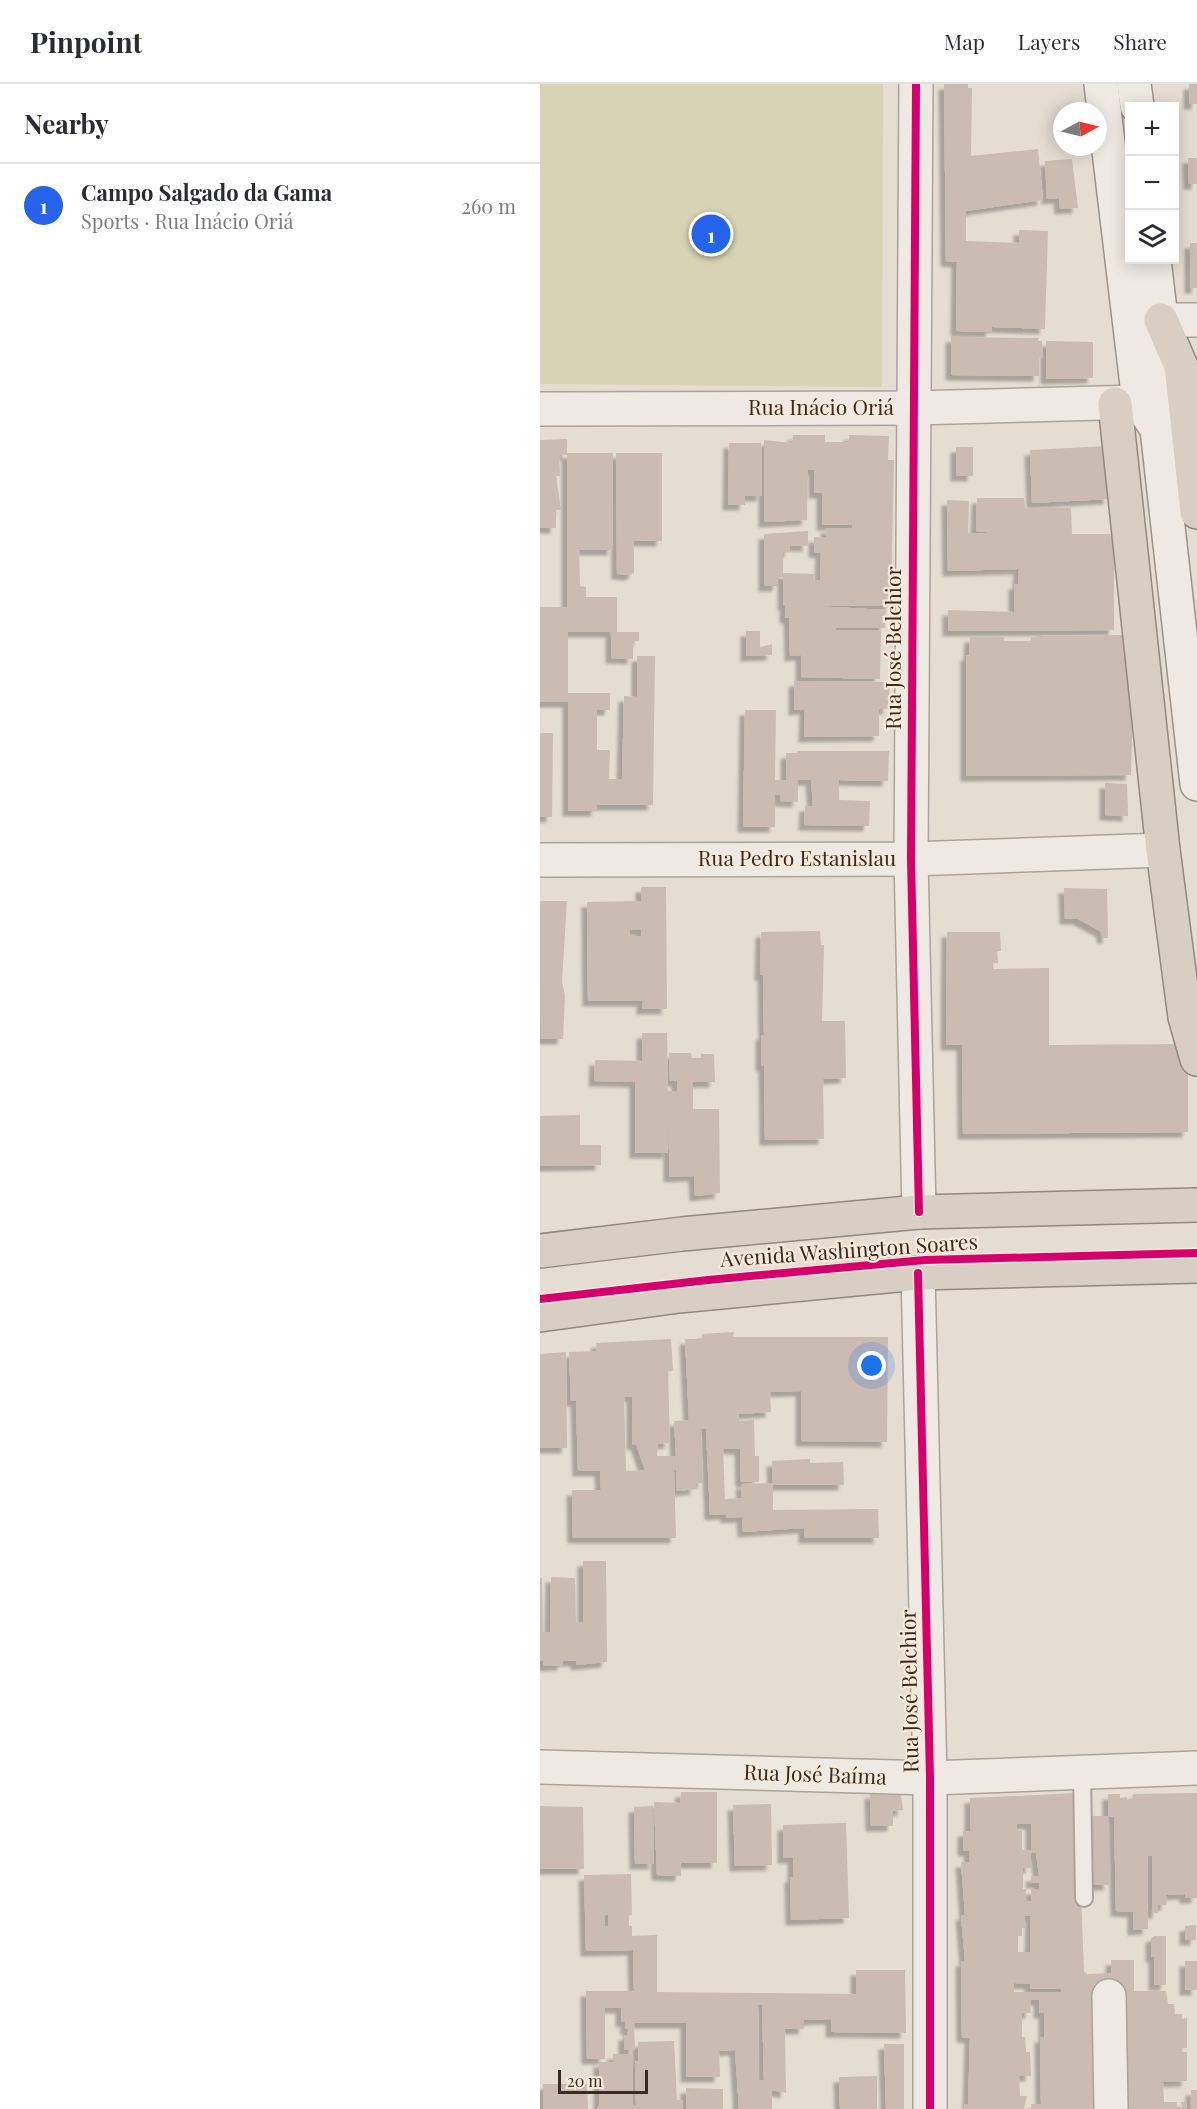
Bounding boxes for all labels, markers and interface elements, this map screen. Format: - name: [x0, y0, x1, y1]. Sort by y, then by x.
- text: Pinpoint: [30, 23, 142, 60]
- text: Map: [944, 27, 985, 55]
- text: Layers: [1018, 27, 1080, 55]
- text: Share: [1113, 27, 1167, 55]
- north arrow: [1053, 102, 1107, 156]
- map controls: [1125, 102, 1179, 264]
- button: +: [1125, 102, 1179, 156]
- text: Nearby: [24, 106, 109, 141]
- button: −: [1125, 156, 1179, 210]
- text: Campo Salgado da Gama: [81, 177, 332, 207]
- text: 1: [40, 192, 47, 219]
- text: 260 m: [461, 192, 516, 219]
- text: Sports · Rua Inácio Oriá: [81, 207, 294, 234]
- button: layers: [1125, 210, 1179, 264]
- pin: 1: [692, 212, 730, 256]
- street label: Rua Inácio Oriá: [748, 392, 895, 420]
- street label: Rua José Belchior: [878, 566, 906, 730]
- street label: Rua Pedro Estanislau: [698, 843, 896, 871]
- street label: Avenida Washington Soares: [718, 1226, 979, 1272]
- your location: [857, 1351, 886, 1380]
- street label: Rua José Belchior: [893, 1608, 923, 1773]
- street label: Rua José Baíma: [743, 1757, 888, 1790]
- scale bar: [558, 2067, 648, 2094]
- text: 20 m: [567, 2070, 602, 2091]

